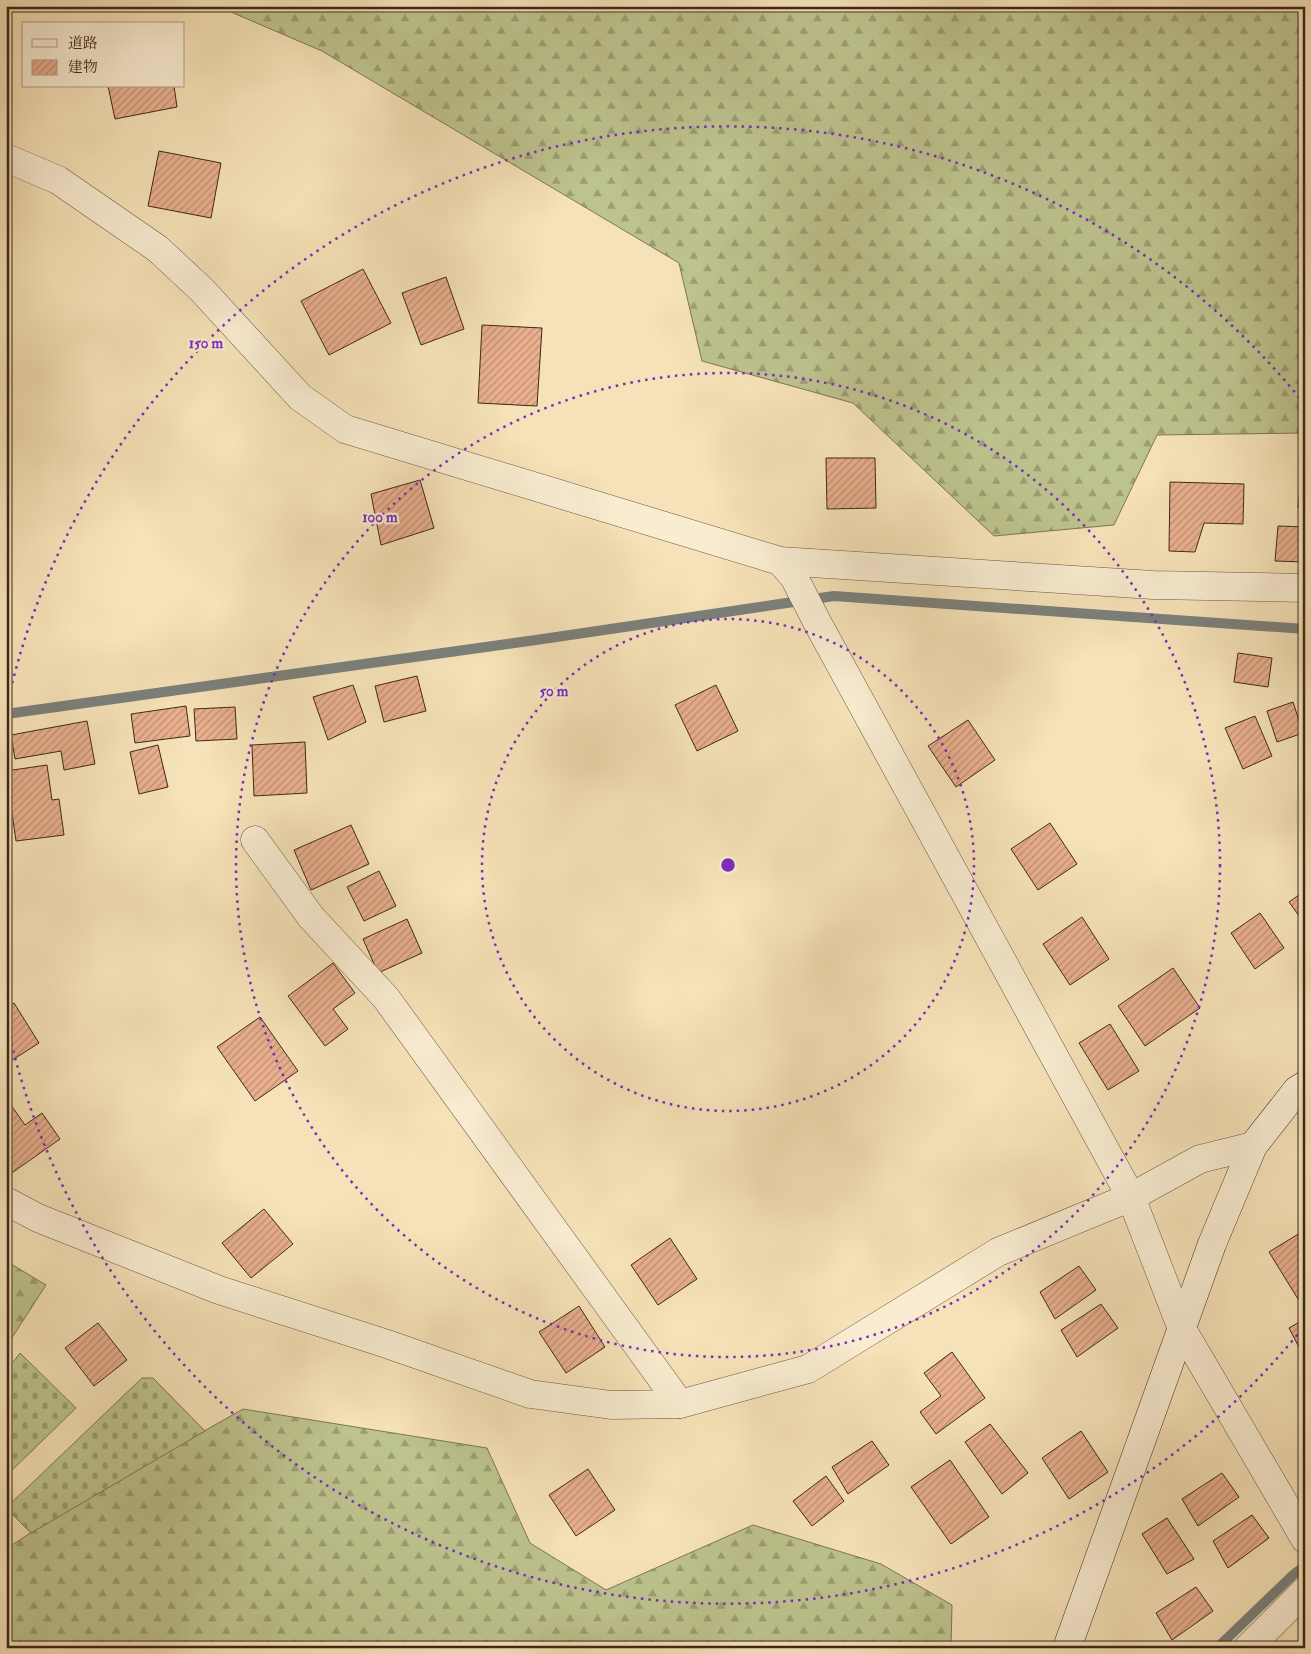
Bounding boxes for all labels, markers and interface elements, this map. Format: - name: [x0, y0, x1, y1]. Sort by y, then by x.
- legend: [22, 22, 185, 88]
- text: 道路: [68, 34, 98, 53]
- text: 建物: [68, 58, 98, 77]
- text: 150 m: [189, 334, 223, 353]
- text: 100 m: [362, 508, 398, 527]
- text: 50 m: [540, 682, 569, 701]
- centre of rings: [719, 856, 737, 874]

